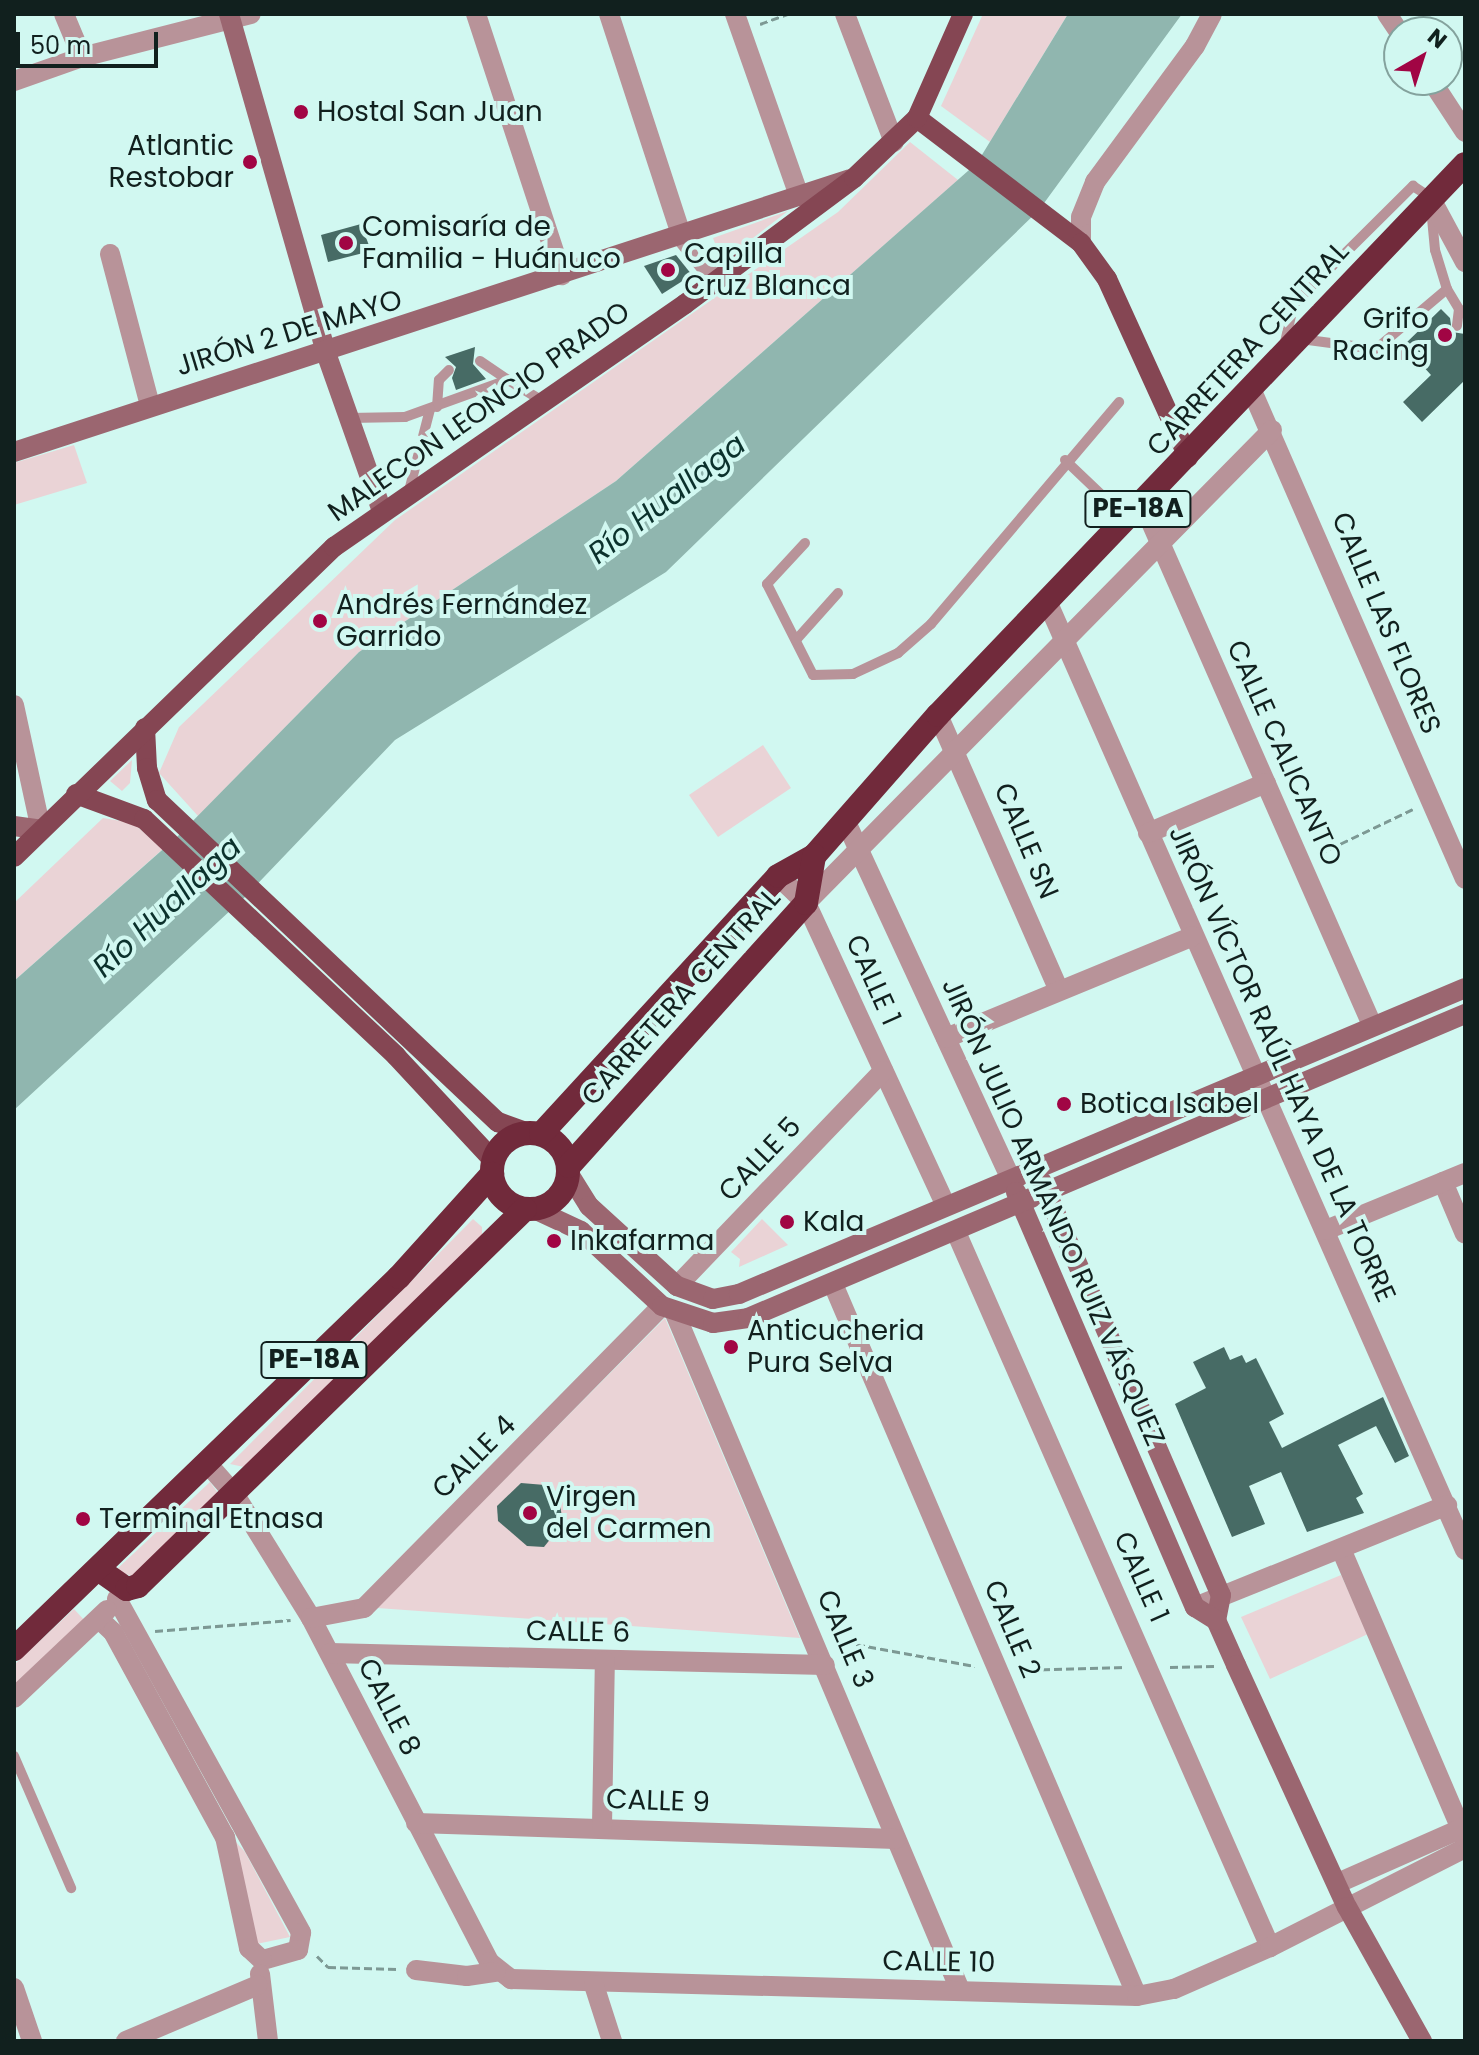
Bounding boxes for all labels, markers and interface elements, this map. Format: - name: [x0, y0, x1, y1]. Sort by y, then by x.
- scale bar: [20, 16, 162, 66]
- north arrow: [1383, 16, 1463, 96]
- text: N: [1421, 21, 1453, 56]
- text: 50 m: [30, 29, 91, 62]
- place label: Hostal San Juan: [317, 95, 543, 129]
- marker: Hostal San Juan: [292, 103, 310, 121]
- place label: Atlantic Restobar: [109, 129, 234, 195]
- marker: Atlantic Restobar: [241, 153, 259, 171]
- place label: Comisaría de Familia - Huánuco: [362, 210, 621, 276]
- marker: Comisaría de Familia - Huánuco: [337, 234, 355, 252]
- street label: CARRETERA CENTRAL: [1140, 235, 1356, 463]
- place label: Capilla Cruz Blanca: [684, 237, 851, 303]
- marker: Capilla Cruz Blanca: [659, 261, 677, 279]
- street label: JIRÓN 2 DE MAYO: [172, 283, 406, 383]
- street label: MALECON LEONCIO PRADO: [322, 295, 636, 529]
- place label: Grifo Racing: [1332, 302, 1429, 368]
- marker: Grifo Racing: [1436, 326, 1454, 344]
- water label: Río Huallaga: [581, 426, 753, 572]
- road number: PE-18A: [1084, 487, 1192, 531]
- street label: CALLE LAS FLORES: [1324, 507, 1448, 739]
- place label: Andrés Fernández Garrido: [336, 588, 587, 654]
- marker: Andrés Fernández Garrido: [311, 612, 329, 630]
- street label: CALLE CALICANTO: [1219, 635, 1349, 871]
- street label: CALLE SN: [987, 778, 1065, 904]
- street label: JIRÓN VÍCTOR RAÚL HAYA DE LA TORRE: [1161, 821, 1403, 1307]
- water label: Río Huallaga: [85, 829, 249, 985]
- street label: CARRETERA CENTRAL: [575, 881, 787, 1113]
- street label: CALLE 1: [838, 930, 908, 1030]
- street label: JIRÓN JULIO ARMANDO RUIZ VÁSQUEZ: [934, 973, 1172, 1451]
- place label: Botica Isabel: [1080, 1087, 1259, 1121]
- marker: Botica Isabel: [1055, 1095, 1073, 1113]
- street label: CALLE 5: [712, 1110, 808, 1208]
- place label: Kala: [803, 1205, 865, 1239]
- marker: Kala: [778, 1213, 796, 1231]
- place label: Inkafarma: [570, 1224, 715, 1258]
- marker: Inkafarma: [545, 1232, 563, 1250]
- place label: Anticucheria Pura Selva: [747, 1314, 924, 1380]
- road number: PE-18A: [260, 1338, 368, 1382]
- marker: Anticucheria Pura Selva: [722, 1338, 740, 1356]
- street label: CALLE 4: [425, 1408, 523, 1506]
- place label: Virgen del Carmen: [546, 1480, 712, 1546]
- place label: Terminal Etnasa: [99, 1502, 324, 1536]
- marker: Virgen del Carmen: [521, 1504, 539, 1522]
- marker: Terminal Etnasa: [74, 1510, 92, 1528]
- street label: CALLE 1: [1106, 1527, 1176, 1627]
- street label: CALLE 2: [976, 1575, 1048, 1683]
- street label: CALLE 3: [809, 1585, 881, 1693]
- street label: CALLE 6: [526, 1614, 630, 1650]
- street label: CALLE 8: [350, 1653, 428, 1761]
- street label: CALLE 9: [605, 1782, 711, 1820]
- street label: CALLE 10: [882, 1944, 996, 1980]

